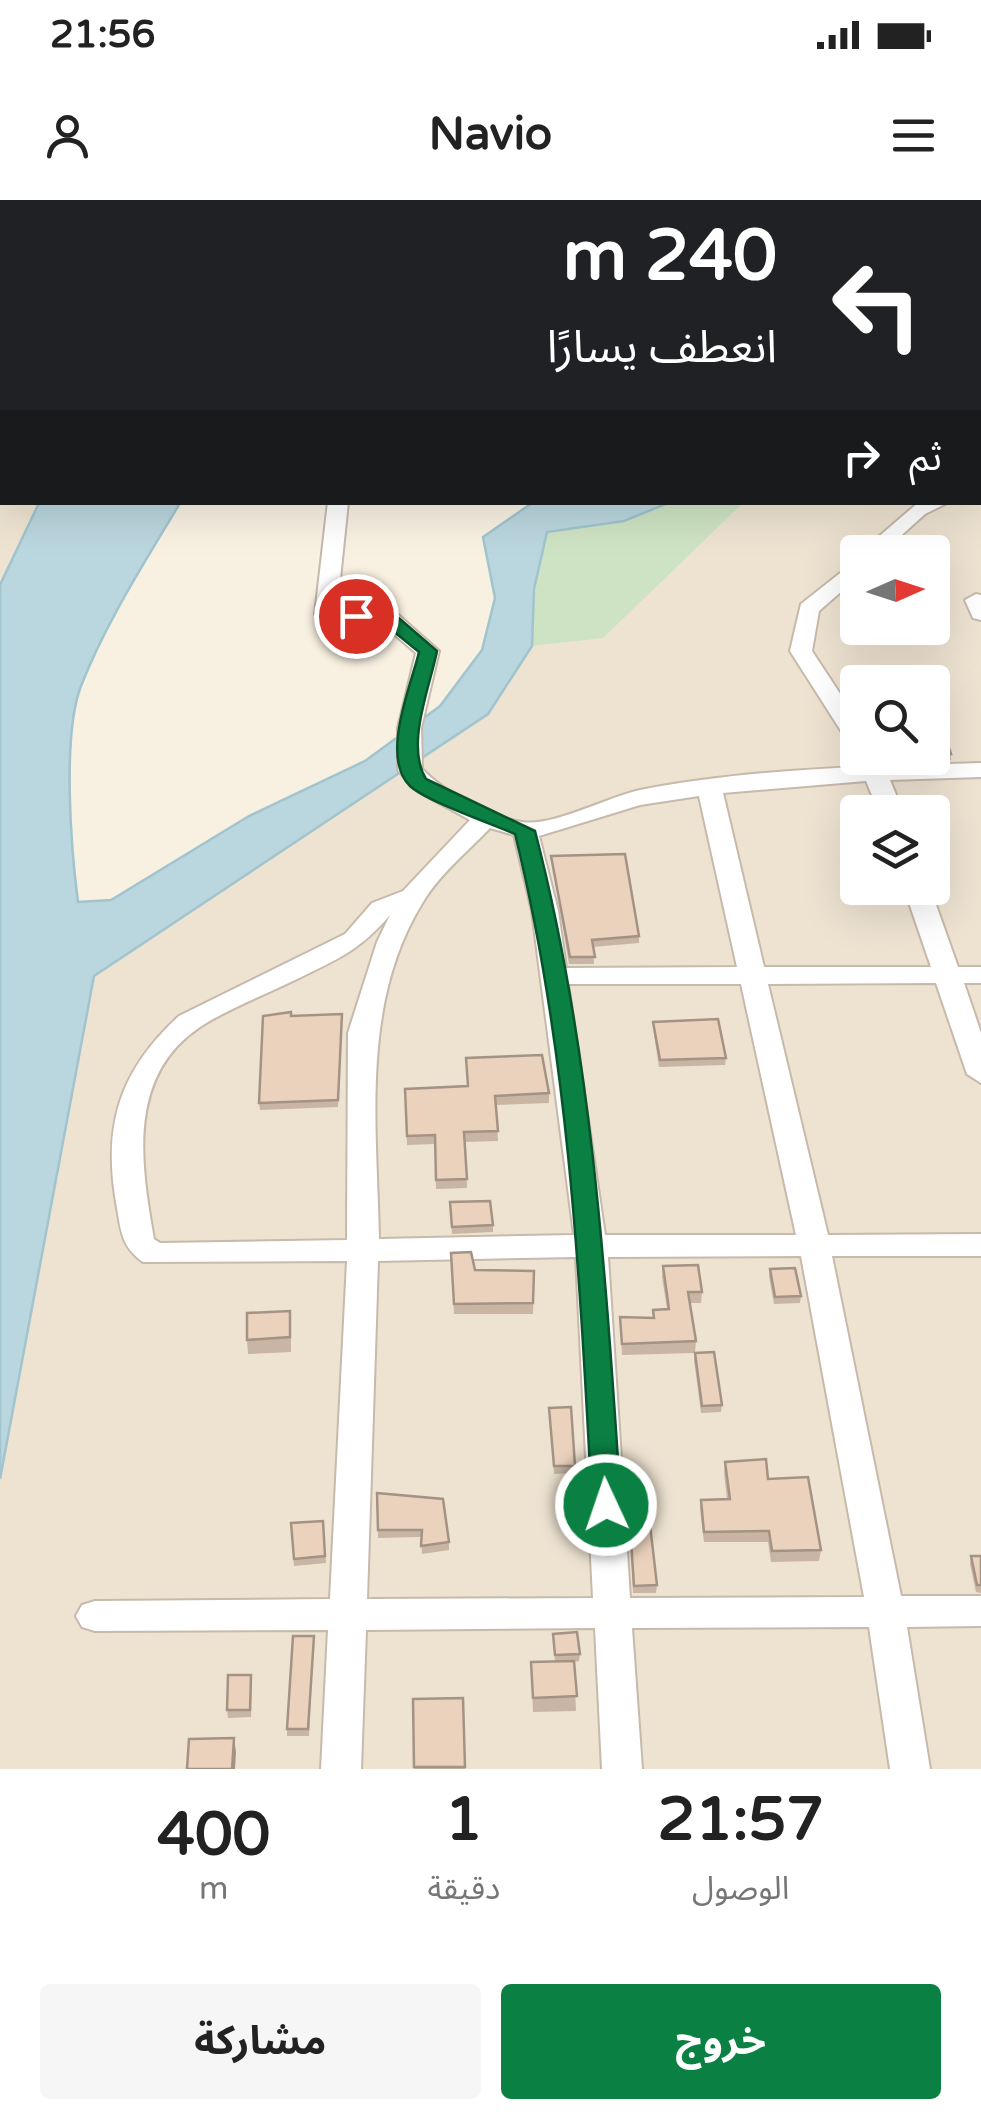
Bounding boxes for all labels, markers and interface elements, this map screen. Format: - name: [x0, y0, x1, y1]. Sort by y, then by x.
- text: 21:56: [50, 12, 155, 58]
- icon: person: [40, 108, 95, 163]
- text: Navio: [429, 108, 552, 162]
- icon: menu: [886, 108, 941, 163]
- text: 240 m: [563, 215, 777, 299]
- icon: left: [812, 240, 942, 370]
- text: انعطف يسارًا: [547, 321, 777, 375]
- icon: right: [834, 430, 889, 485]
- text: ثم: [909, 435, 942, 481]
- north arrow: [840, 535, 950, 645]
- map controls: [840, 535, 950, 905]
- pin: [314, 574, 399, 659]
- icon: arrive: [329, 589, 384, 644]
- button: search: [840, 665, 950, 775]
- button: layers: [840, 795, 950, 905]
- position arrow: [554, 1453, 658, 1557]
- text: 1: [445, 1784, 483, 1856]
- text: 21:57: [658, 1784, 824, 1856]
- text: 400: [157, 1799, 270, 1871]
- text: m: [199, 1870, 228, 1908]
- text: دقيقة: [427, 1870, 500, 1908]
- text: الوصول: [692, 1870, 789, 1908]
- button: مشاركة: [40, 1984, 481, 2099]
- button: خروج: [501, 1984, 941, 2099]

